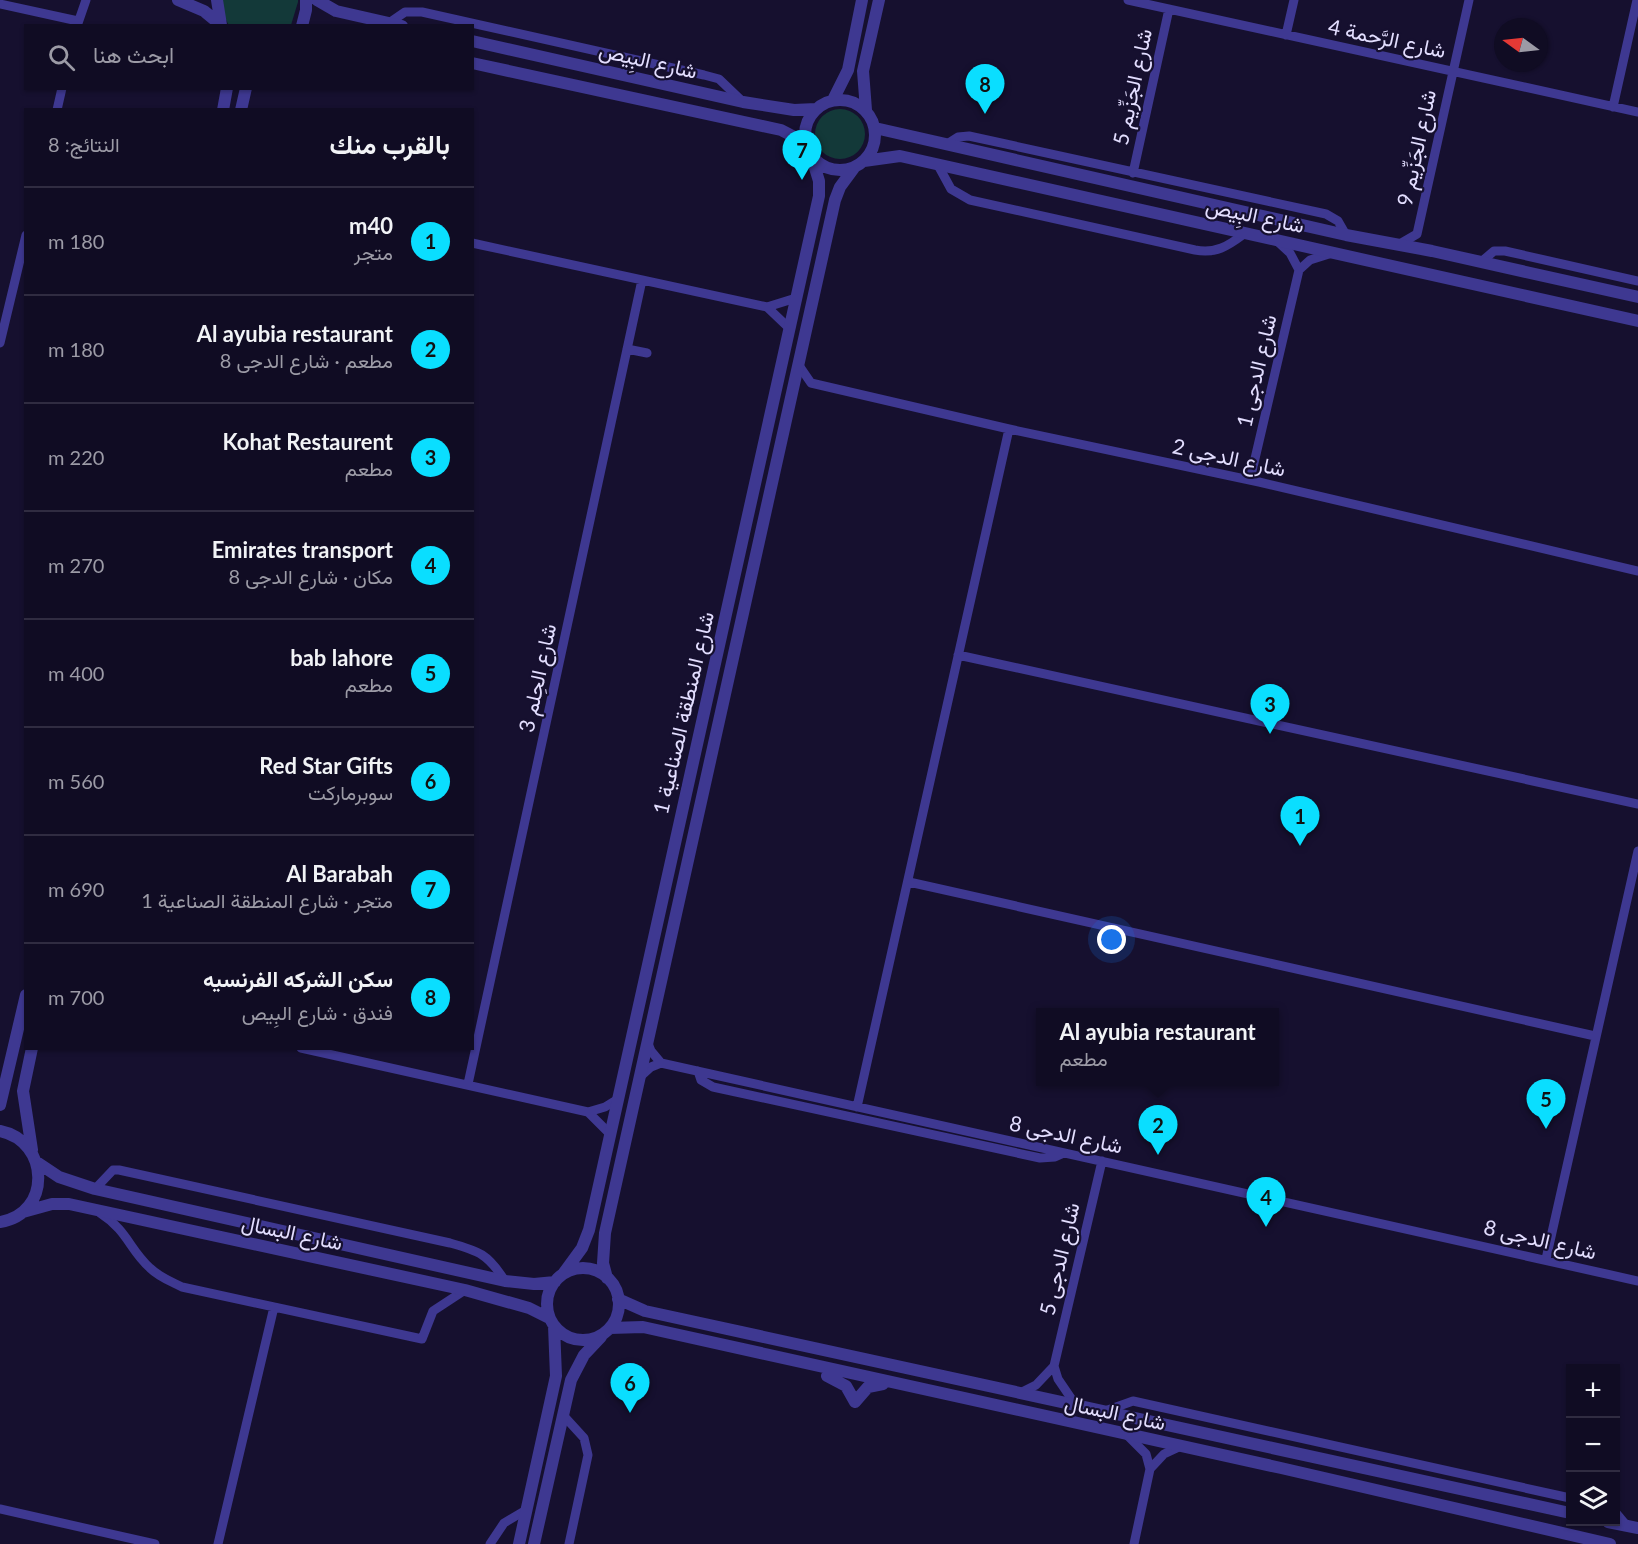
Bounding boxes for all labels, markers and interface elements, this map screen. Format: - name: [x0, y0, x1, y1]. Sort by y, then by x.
- street label: شارع الرَّحمة 4: [1326, 13, 1448, 65]
- north arrow: [1494, 18, 1548, 72]
- search box: [24, 24, 474, 90]
- street label: شارع الجَزِّيم 5: [1107, 26, 1159, 148]
- street label: شارع البِيص: [596, 36, 700, 88]
- icon: search: [45, 41, 78, 74]
- text: ابحث هنا: [93, 41, 174, 68]
- pin: 8: [966, 64, 1004, 114]
- street label: شارع الجَزِّيم 9: [1391, 87, 1443, 209]
- text: بالقرب منك: [330, 128, 450, 160]
- pin: 7: [782, 130, 822, 180]
- text: النتائج: 8: [48, 132, 120, 156]
- street label: شارع البِيص: [1203, 192, 1307, 242]
- text: m40: [349, 212, 393, 239]
- text: 180 m: [48, 229, 104, 253]
- text: 1: [425, 229, 436, 253]
- text: متجر: [354, 240, 393, 264]
- street label: شارع الدجى 1: [1230, 312, 1284, 430]
- text: Al ayubia restaurant: [197, 320, 393, 347]
- text: 180 m: [48, 337, 104, 361]
- text: 2: [425, 337, 436, 361]
- text: مطعم · شارع الدجى 8: [220, 348, 393, 372]
- text: Kohat Restaurent: [222, 428, 393, 455]
- street label: شارع الدجى 2: [1170, 432, 1288, 484]
- text: 220 m: [48, 445, 104, 469]
- text: 3: [425, 445, 436, 469]
- text: مطعم: [345, 456, 393, 480]
- text: Emirates transport: [212, 536, 393, 563]
- text: 270 m: [48, 553, 104, 577]
- text: 4: [425, 553, 436, 577]
- text: مكان · شارع الدجى 8: [228, 564, 393, 588]
- street label: شارع المنطقة الصناعية 1: [647, 609, 721, 817]
- street label: شارع الحِلم 3: [513, 621, 563, 735]
- text: bab lahore: [290, 644, 393, 671]
- text: 400 m: [48, 661, 104, 685]
- text: 5: [425, 661, 436, 685]
- text: مطعم: [345, 672, 393, 696]
- pin: 3: [1250, 684, 1290, 734]
- text: Red Star Gifts: [259, 752, 393, 779]
- text: 560 m: [48, 769, 104, 793]
- text: 6: [425, 769, 436, 793]
- text: سوبرماركت: [308, 780, 393, 804]
- pin: 1: [1280, 796, 1320, 846]
- text: Al Barabah: [286, 860, 393, 887]
- text: 690 m: [48, 877, 104, 901]
- text: 7: [425, 877, 436, 901]
- text: متجر · شارع المنطقة الصناعية 1: [141, 888, 393, 912]
- your location: [1097, 925, 1126, 954]
- text: سكن الشركه الفرنسيه: [203, 965, 393, 992]
- text: 700 m: [48, 985, 104, 1009]
- text: 8: [425, 985, 436, 1009]
- text: فندق · شارع البِيص: [242, 1000, 393, 1024]
- popup: [1036, 1008, 1279, 1086]
- text: Al ayubia restaurant: [1059, 1018, 1256, 1045]
- text: مطعم: [1059, 1046, 1108, 1070]
- pin: 5: [1526, 1080, 1566, 1129]
- pin: 2: [1138, 1106, 1178, 1155]
- street label: شارع الدجى 8: [1007, 1109, 1125, 1161]
- pin: 4: [1246, 1178, 1286, 1227]
- street label: شارع الدجى 5: [1033, 1200, 1087, 1318]
- street label: شارع البسال: [239, 1209, 345, 1257]
- street label: شارع الدجى 8: [1481, 1213, 1599, 1267]
- pin: 6: [610, 1364, 650, 1413]
- map controls: [1566, 1364, 1620, 1526]
- button: +: [1566, 1364, 1620, 1418]
- street label: شارع البسال: [1062, 1389, 1168, 1437]
- button: −: [1566, 1418, 1620, 1472]
- button: layers: [1566, 1472, 1620, 1526]

